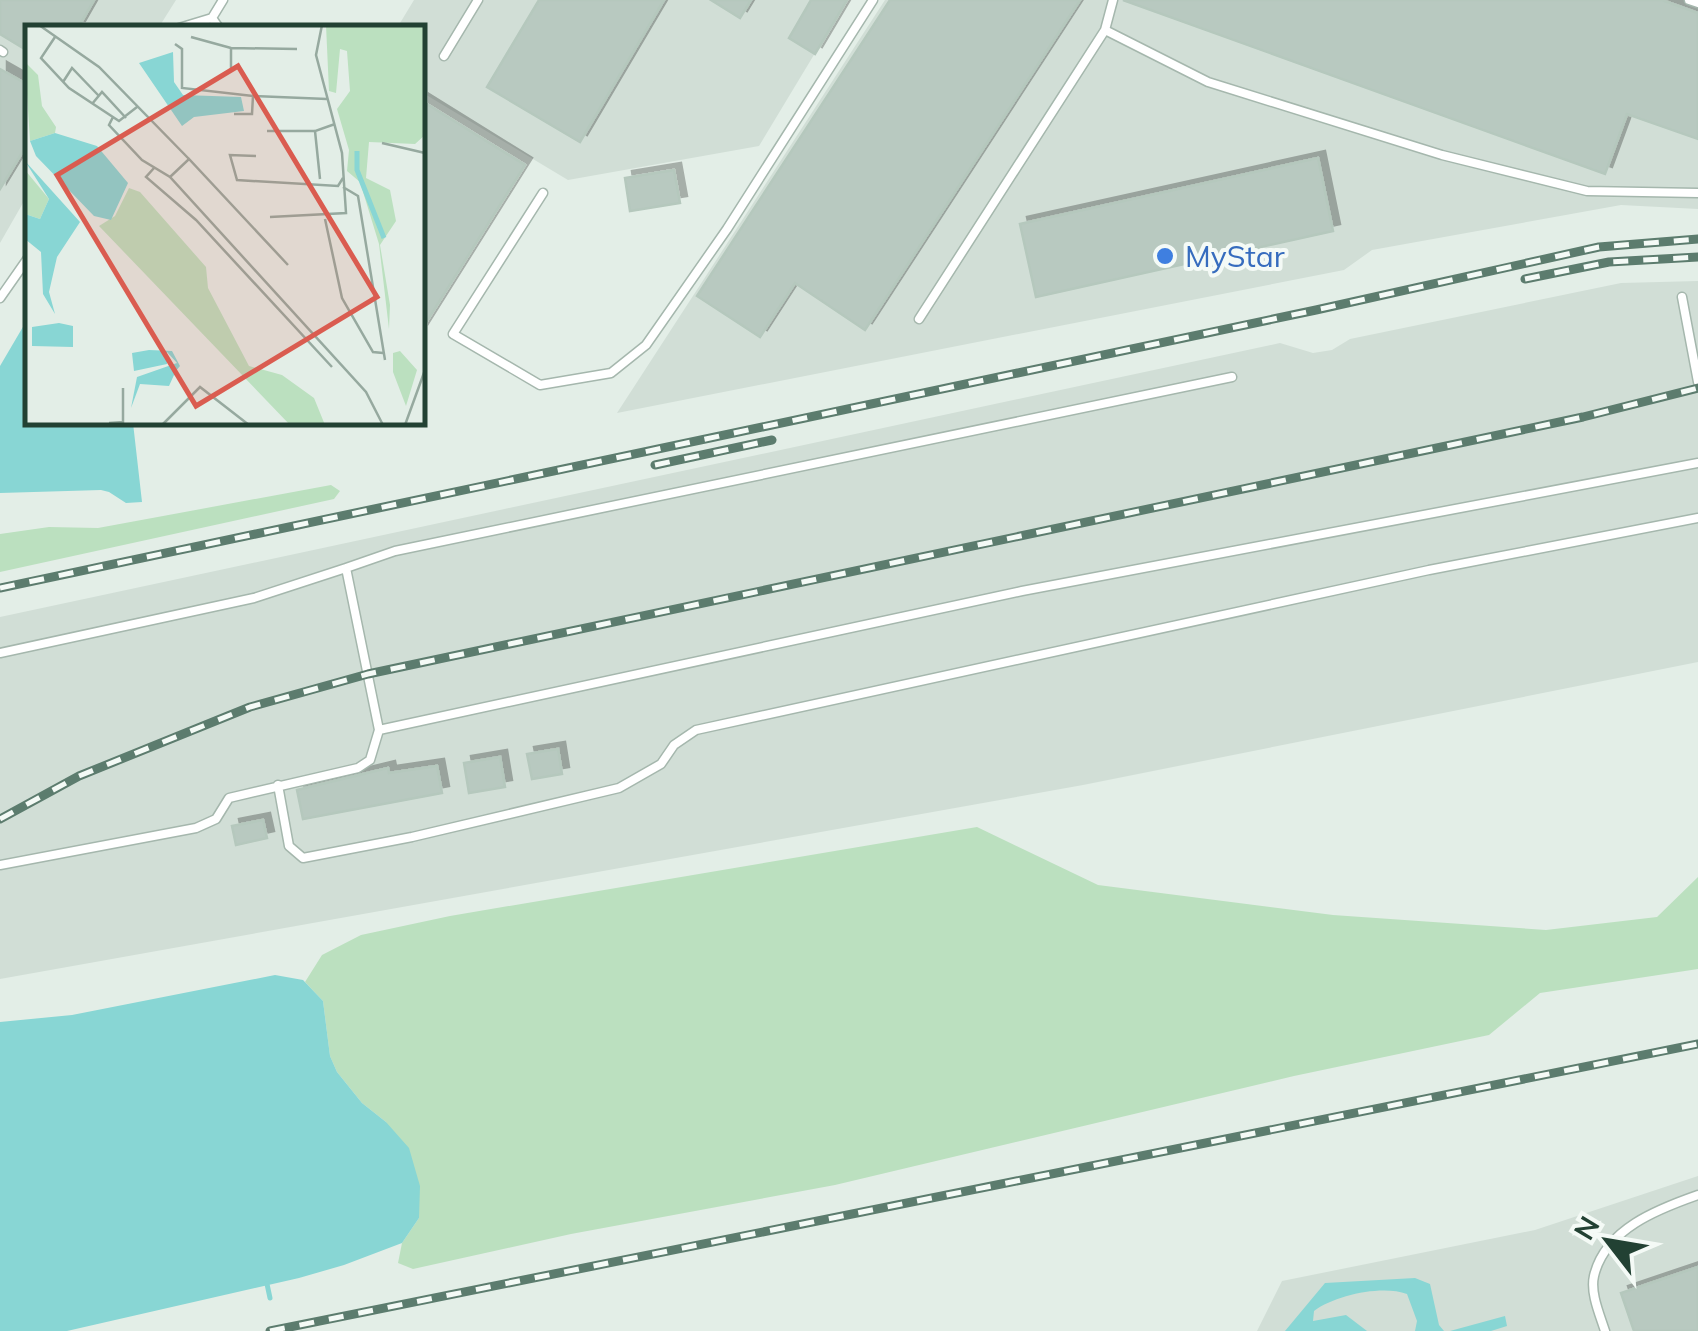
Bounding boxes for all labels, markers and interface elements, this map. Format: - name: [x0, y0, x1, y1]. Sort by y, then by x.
- inset map: [25, 25, 425, 425]
- place label: MyStar: [1185, 237, 1285, 275]
- marker: MyStar: [1154, 245, 1176, 267]
- north arrow: [1558, 1191, 1658, 1291]
- text: N: [1566, 1210, 1607, 1246]

